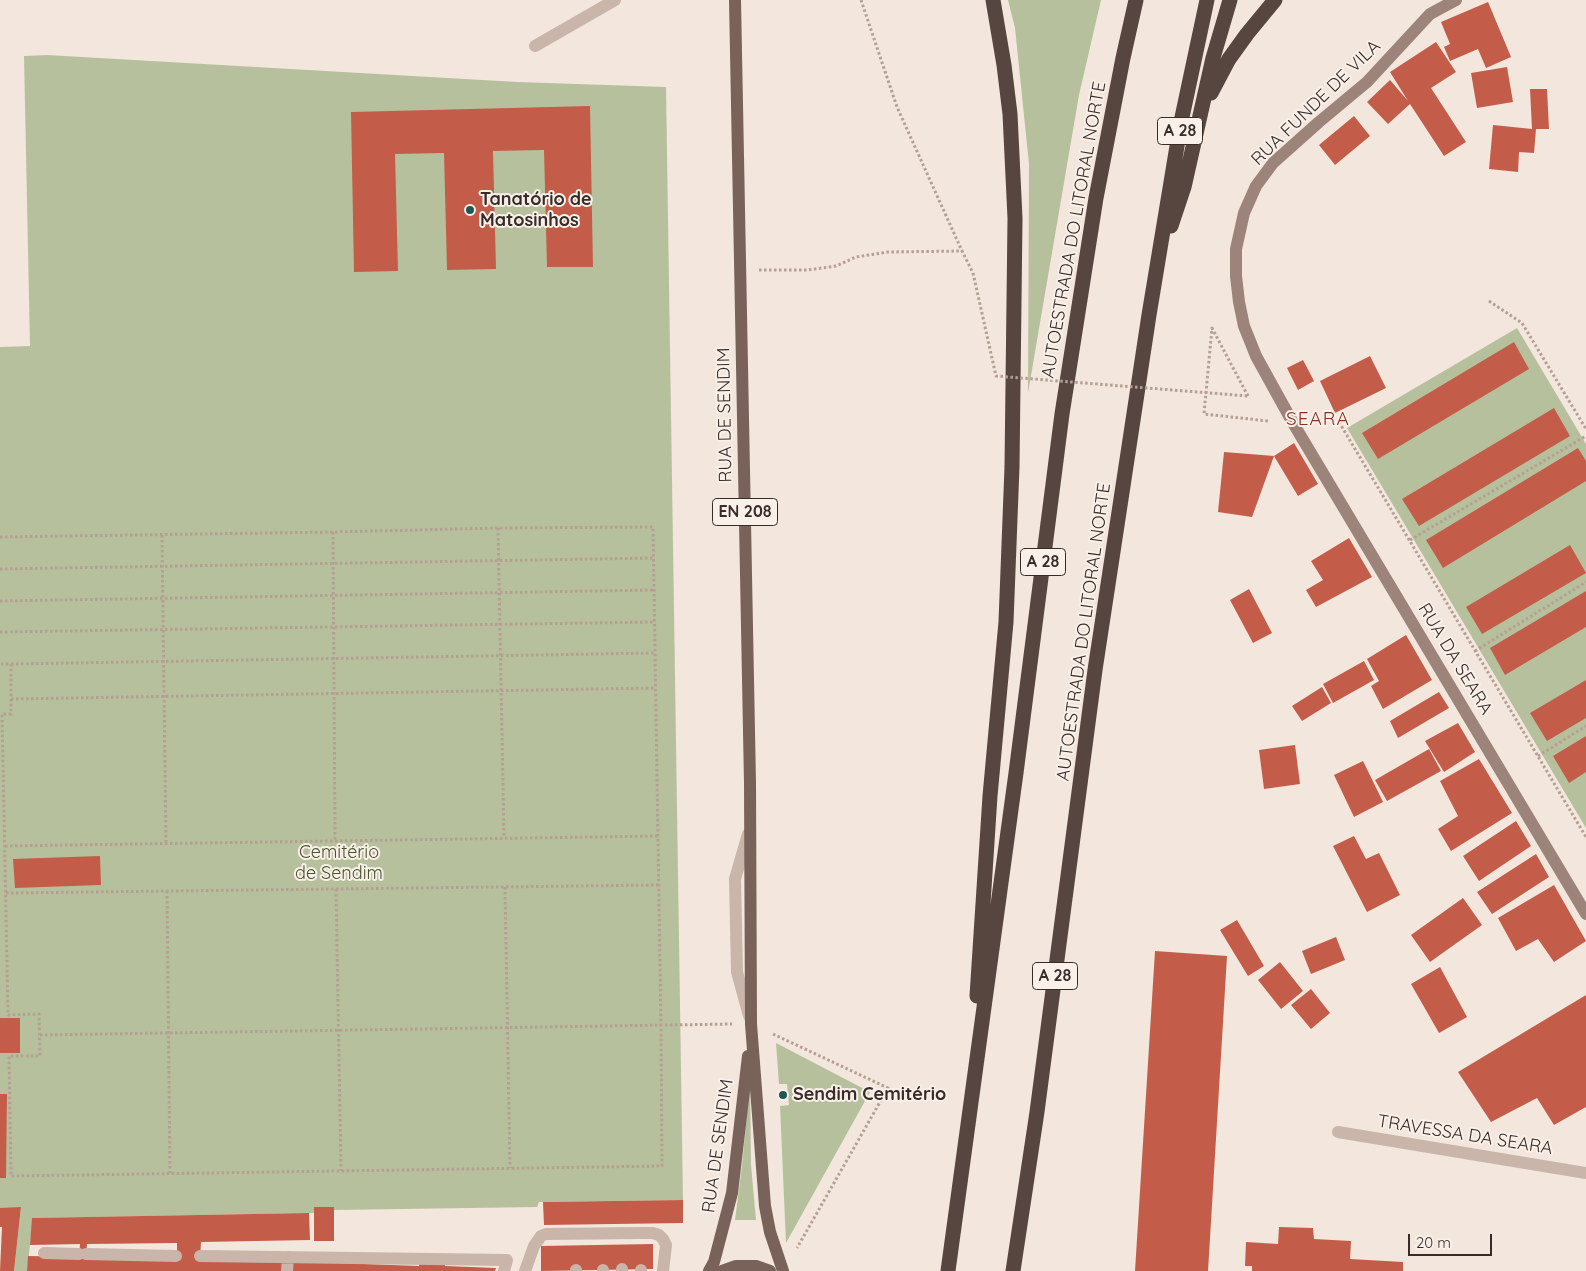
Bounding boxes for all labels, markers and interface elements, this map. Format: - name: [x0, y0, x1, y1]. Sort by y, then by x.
- street label: RUA FUNDE DE VILA: [1247, 36, 1385, 170]
- street label: AUTOESTRADA DO LITORAL NORTE: [1037, 80, 1111, 380]
- road number: A 28: [1158, 118, 1202, 144]
- place label: Tanatório de Matosinhos: [480, 189, 592, 232]
- marker: Tanatório de Matosinhos: [464, 204, 476, 216]
- street label: RUA DE SENDIM: [713, 347, 737, 483]
- district label: SEARA: [1285, 408, 1351, 430]
- street label: AUTOESTRADA DO LITORAL NORTE: [1052, 481, 1116, 783]
- road number: EN 208: [712, 498, 778, 526]
- road number: A 28: [1020, 548, 1066, 576]
- street label: RUA DA SEARA: [1413, 599, 1497, 719]
- park label: Cemitério de Sendim: [295, 842, 383, 884]
- road number: A 28: [1032, 962, 1078, 989]
- street label: RUA DE SENDIM: [698, 1078, 738, 1214]
- place label: Sendim Cemitério: [793, 1084, 946, 1106]
- marker: Sendim Cemitério: [777, 1089, 789, 1101]
- street label: TRAVESSA DA SEARA: [1376, 1110, 1554, 1160]
- scale bar: [1411, 1224, 1495, 1256]
- text: 20 m: [1416, 1233, 1451, 1252]

